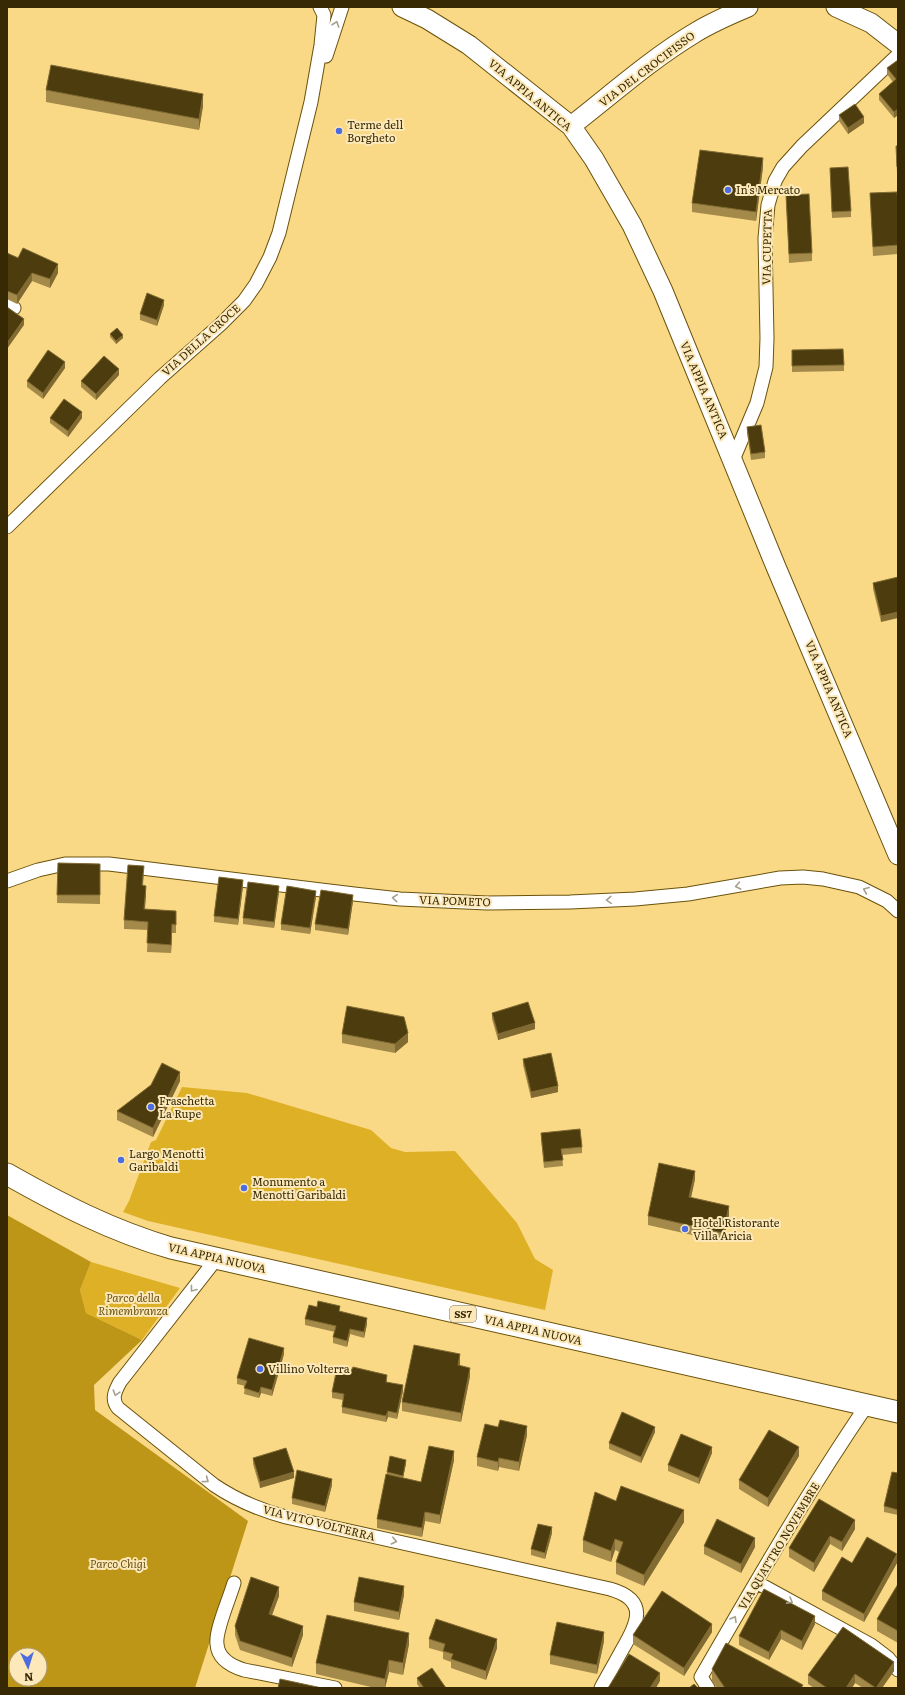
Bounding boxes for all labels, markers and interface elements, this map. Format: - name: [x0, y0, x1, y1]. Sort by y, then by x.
- one-way arrow: [331, 21, 339, 28]
- street label: VIA DEL CROCIFISSO: [595, 27, 698, 110]
- street label: VIA APPIA ANTICA: [485, 55, 576, 134]
- place label: Terme dell Borgheto: [347, 116, 404, 145]
- marker: Terme dell Borgheto: [334, 126, 344, 136]
- place label: In's Mercato: [736, 181, 800, 197]
- marker: In's Mercato: [723, 185, 733, 195]
- street label: VIA CUPETTA: [757, 209, 775, 285]
- street label: VIA DELLA CROCE: [157, 300, 243, 379]
- street label: VIA APPIA ANTICA: [677, 338, 733, 441]
- street label: VIA APPIA ANTICA: [802, 637, 858, 740]
- one-way arrow: [735, 882, 741, 890]
- one-way arrow: [862, 887, 870, 895]
- street label: VIA POMETO: [419, 891, 491, 909]
- one-way arrow: [392, 894, 398, 903]
- one-way arrow: [606, 896, 612, 905]
- place label: Fraschetta La Rupe: [159, 1092, 214, 1121]
- marker: Fraschetta La Rupe: [146, 1102, 156, 1112]
- place label: Largo Menotti Garibaldi: [129, 1145, 204, 1174]
- marker: Largo Menotti Garibaldi: [116, 1155, 126, 1165]
- place label: Monumento a Menotti Garibaldi: [252, 1173, 346, 1202]
- marker: Monumento a Menotti Garibaldi: [239, 1183, 249, 1193]
- place label: Hotel Ristorante Villa Aricia: [693, 1214, 780, 1243]
- marker: Hotel Ristorante Villa Aricia: [680, 1224, 690, 1234]
- street label: VIA APPIA NUOVA: [167, 1238, 268, 1276]
- one-way arrow: [191, 1284, 198, 1291]
- park label: Parco della Rimembranza: [98, 1289, 169, 1318]
- road number: SS7: [450, 1306, 476, 1322]
- street label: VIA APPIA NUOVA: [483, 1310, 584, 1348]
- place label: Villino Volterra: [268, 1360, 350, 1376]
- marker: Villino Volterra: [255, 1364, 265, 1374]
- one-way arrow: [112, 1390, 121, 1397]
- one-way arrow: [202, 1475, 209, 1482]
- street label: VIA QUATTRO NOVEMBRE: [734, 1479, 823, 1612]
- street label: VIA VITO VOLTERRA: [261, 1500, 377, 1544]
- one-way arrow: [391, 1537, 398, 1545]
- park label: Parco Chigi: [90, 1555, 147, 1571]
- one-way arrow: [786, 1596, 793, 1603]
- one-way arrow: [730, 1616, 737, 1623]
- north arrow: [8, 1647, 48, 1687]
- text: N: [24, 1670, 34, 1686]

